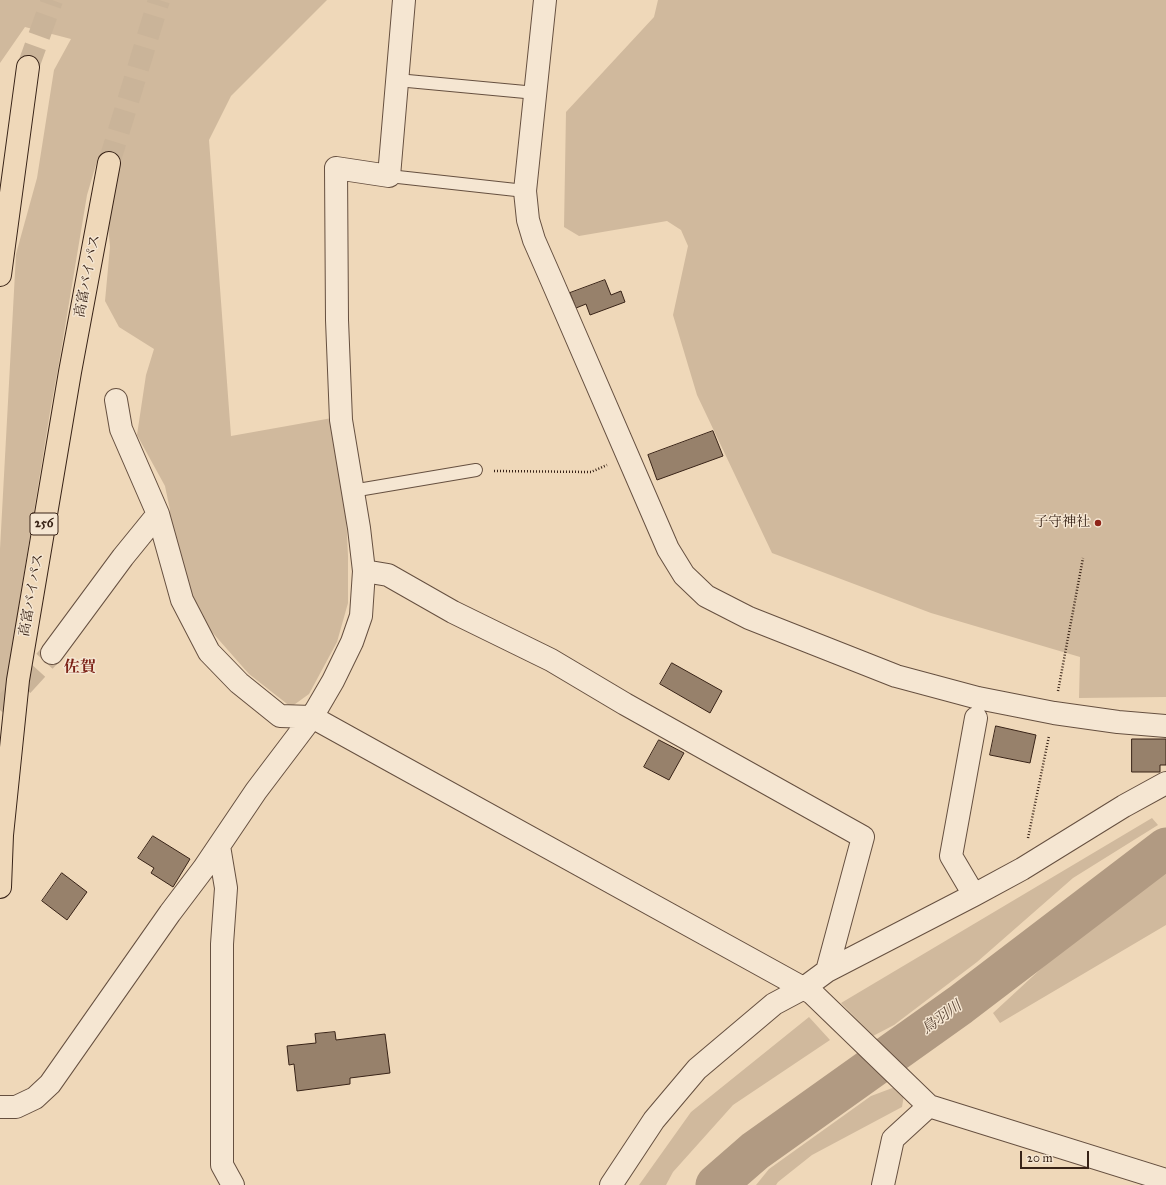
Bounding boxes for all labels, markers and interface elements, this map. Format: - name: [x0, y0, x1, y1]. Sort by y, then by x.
- street label: 高富バイパス: [72, 233, 104, 319]
- road number: 256: [30, 513, 58, 535]
- place label: 子守神社: [1034, 515, 1090, 531]
- marker: 子守神社: [1093, 518, 1103, 528]
- street label: 高富バイパス: [16, 552, 48, 638]
- district label: 佐賀: [64, 658, 96, 678]
- water label: 鳥羽川: [919, 997, 965, 1039]
- scale bar: [1022, 1143, 1091, 1169]
- text: 20 m: [1027, 1151, 1053, 1165]

